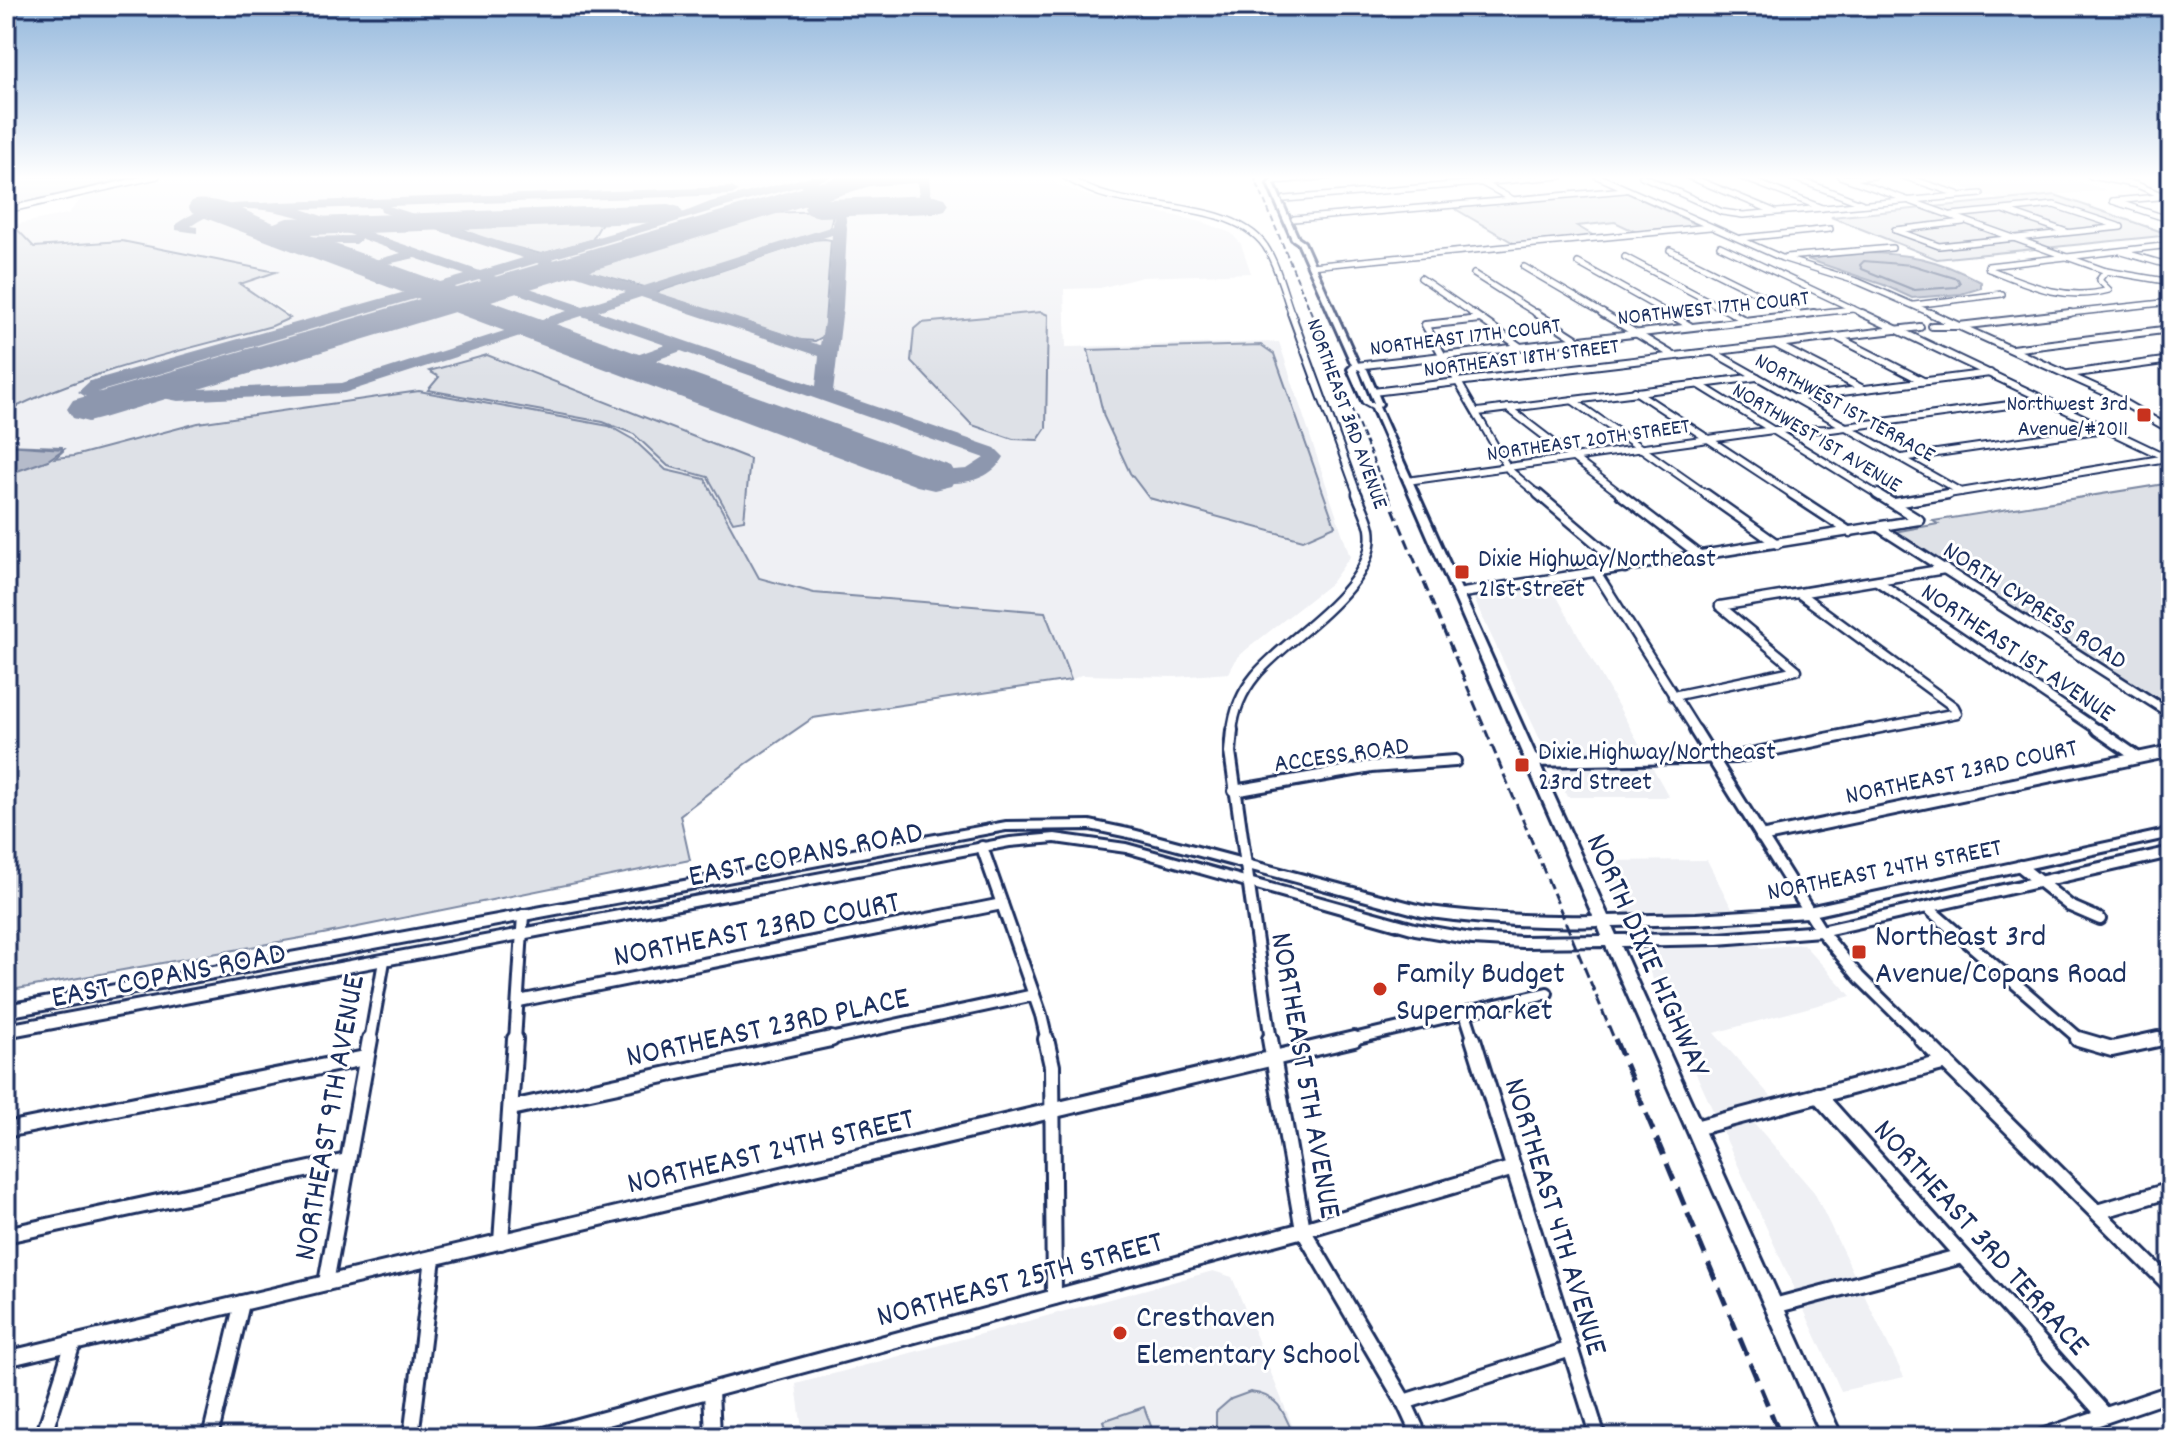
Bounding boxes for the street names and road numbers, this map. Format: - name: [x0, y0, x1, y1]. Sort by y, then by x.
- street label: NORTHWEST 17TH COURT: [1616, 284, 1811, 335]
- street label: NORTHEAST 17TH COURT: [1368, 311, 1563, 366]
- street label: NORTHEAST 3RD AVENUE: [1297, 315, 1395, 514]
- street label: NORTHEAST 18TH STREET: [1422, 332, 1621, 387]
- street label: NORTHWEST 1ST TERRACE: [1749, 347, 1940, 472]
- street label: NORTHWEST 1ST AVENUE: [1726, 376, 1907, 502]
- street label: NORTHEAST 20TH STREET: [1485, 412, 1692, 471]
- street label: NORTH CYPRESS ROAD: [1935, 533, 2133, 680]
- street label: NORTHEAST 1ST AVENUE: [1913, 575, 2122, 733]
- street label: ACCESS ROAD: [1272, 729, 1411, 784]
- street label: NORTHEAST 23RD COURT: [1842, 731, 2082, 816]
- street label: EAST COPANS ROAD: [685, 812, 927, 902]
- street label: NORTH DIXIE HIGHWAY: [1571, 827, 1720, 1086]
- street label: NORTHEAST 24TH STREET: [1764, 830, 2006, 912]
- street label: NORTHEAST 23RD COURT: [610, 882, 904, 982]
- street label: NORTHEAST 5TH AVENUE: [1255, 929, 1351, 1223]
- street label: EAST COPANS ROAD: [48, 933, 290, 1023]
- street label: NORTHEAST 9TH AVENUE: [284, 971, 380, 1264]
- street label: NORTHEAST 23RD PLACE: [622, 977, 914, 1082]
- street label: NORTHEAST 4TH AVENUE: [1489, 1073, 1617, 1362]
- street label: NORTHEAST 24TH STREET: [623, 1098, 919, 1209]
- street label: NORTHEAST 3RD TERRACE: [1860, 1111, 2099, 1368]
- street label: NORTHEAST 25TH STREET: [872, 1221, 1169, 1342]

